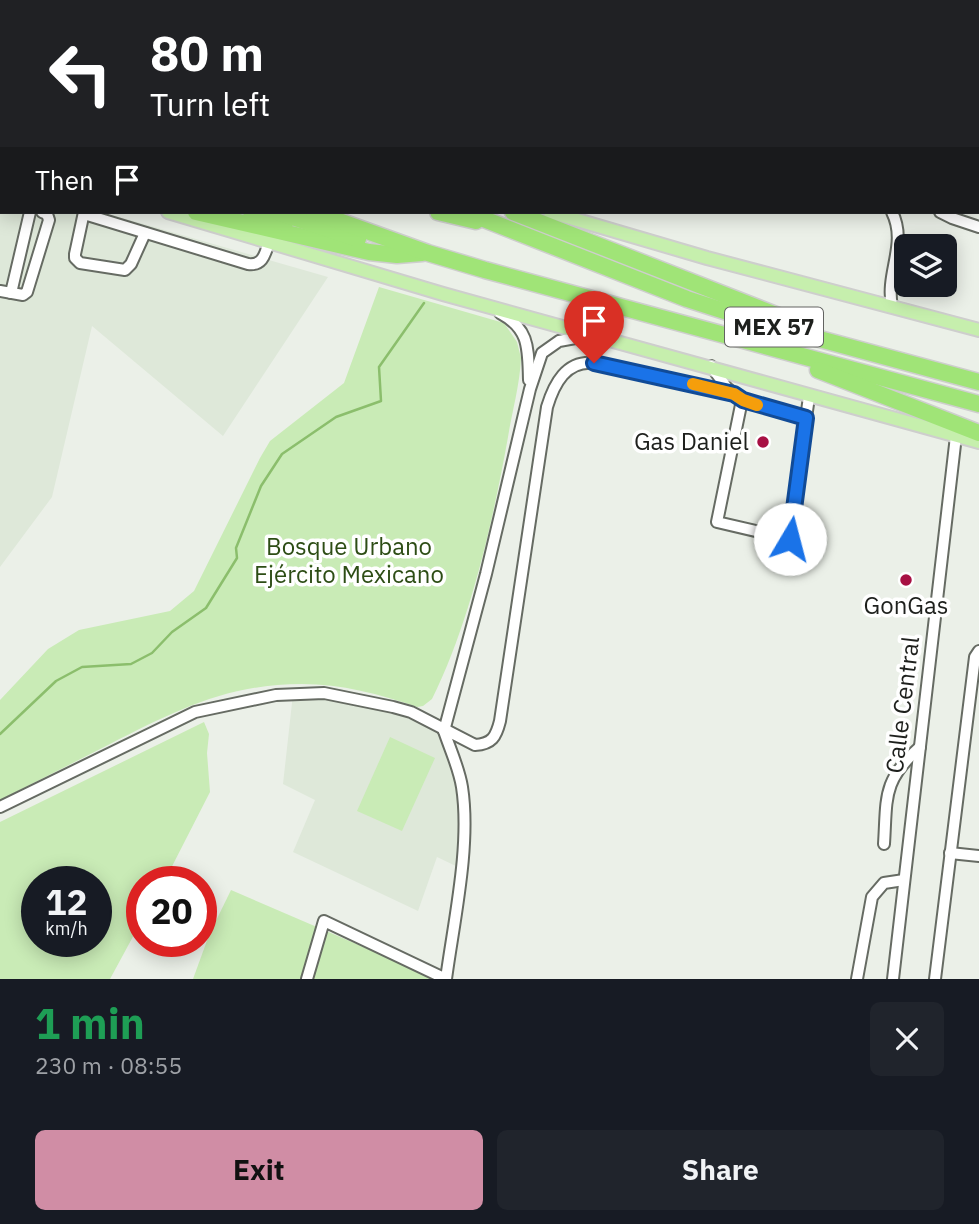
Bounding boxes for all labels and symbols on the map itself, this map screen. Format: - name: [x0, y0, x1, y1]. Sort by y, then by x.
- pin: [564, 291, 624, 363]
- road number: MEX 57: [725, 308, 823, 346]
- place label: Gas Daniel: [634, 425, 749, 457]
- marker: Gas Daniel: [755, 434, 771, 450]
- position arrow: [753, 502, 827, 576]
- park label: Bosque Urbano Ejército Mexicano: [254, 530, 444, 590]
- marker: GonGas: [898, 572, 914, 588]
- place label: GonGas: [864, 589, 948, 621]
- street label: Calle Central: [878, 635, 926, 775]
- speed limit sign: 20: [126, 866, 217, 957]

